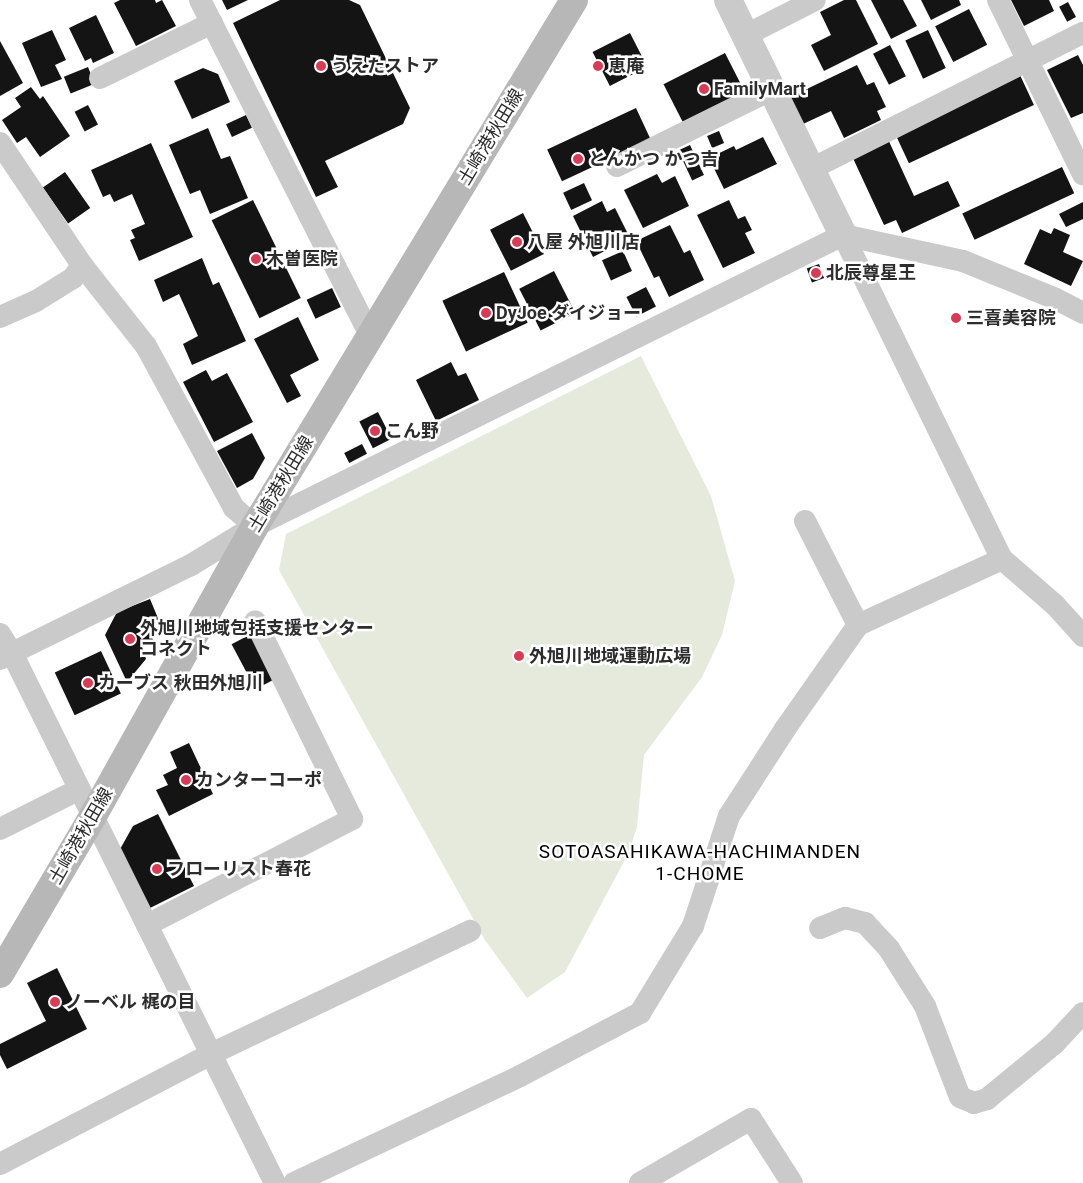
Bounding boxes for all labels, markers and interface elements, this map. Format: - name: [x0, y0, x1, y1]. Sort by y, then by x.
- place label: うえたストア: [331, 55, 439, 77]
- place label: 恵庵: [608, 55, 644, 77]
- marker: うえたストア: [315, 60, 327, 72]
- marker: 恵庵: [592, 60, 604, 72]
- place label: FamilyMart: [714, 78, 806, 100]
- marker: FamilyMart: [698, 83, 710, 95]
- street label: 土崎港秋田線: [454, 85, 528, 189]
- place label: とんかつ かつ吉: [588, 148, 718, 170]
- marker: とんかつ かつ吉: [572, 153, 584, 165]
- place label: 八屋 外旭川店: [527, 231, 639, 253]
- marker: 八屋 外旭川店: [511, 236, 523, 248]
- place label: 木曽医院: [266, 248, 338, 270]
- marker: 木曽医院: [250, 253, 262, 265]
- place label: 北辰尊星王: [826, 262, 916, 284]
- marker: 北辰尊星王: [810, 267, 822, 279]
- place label: DyJoe ダイジョー: [496, 302, 641, 324]
- marker: DyJoe ダイジョー: [480, 307, 492, 319]
- place label: 三喜美容院: [966, 307, 1056, 329]
- marker: 三喜美容院: [950, 312, 962, 324]
- place label: こん野: [385, 420, 439, 442]
- marker: こん野: [369, 425, 381, 437]
- street label: 土崎港秋田線: [244, 432, 318, 536]
- place label: 外旭川地域包括支援センター コネクト: [140, 618, 374, 660]
- marker: 外旭川地域包括支援センター コネクト: [124, 633, 136, 645]
- place label: 外旭川地域運動広場: [529, 645, 691, 667]
- marker: 外旭川地域運動広場: [513, 650, 525, 662]
- place label: カーブス 秋田外旭川: [98, 672, 264, 694]
- marker: カーブス 秋田外旭川: [82, 677, 94, 689]
- place label: カンターコーポ: [196, 769, 322, 791]
- marker: カンターコーポ: [180, 774, 192, 786]
- street label: 土崎港秋田線: [45, 784, 117, 888]
- district label: SOTOASAHIKAWA-HACHIMANDEN 1-CHOME: [536, 841, 864, 885]
- place label: フローリスト春花: [167, 858, 311, 880]
- marker: フローリスト春花: [151, 863, 163, 875]
- place label: ノーベル 梶の目: [65, 991, 195, 1013]
- marker: ノーベル 梶の目: [49, 996, 61, 1008]

